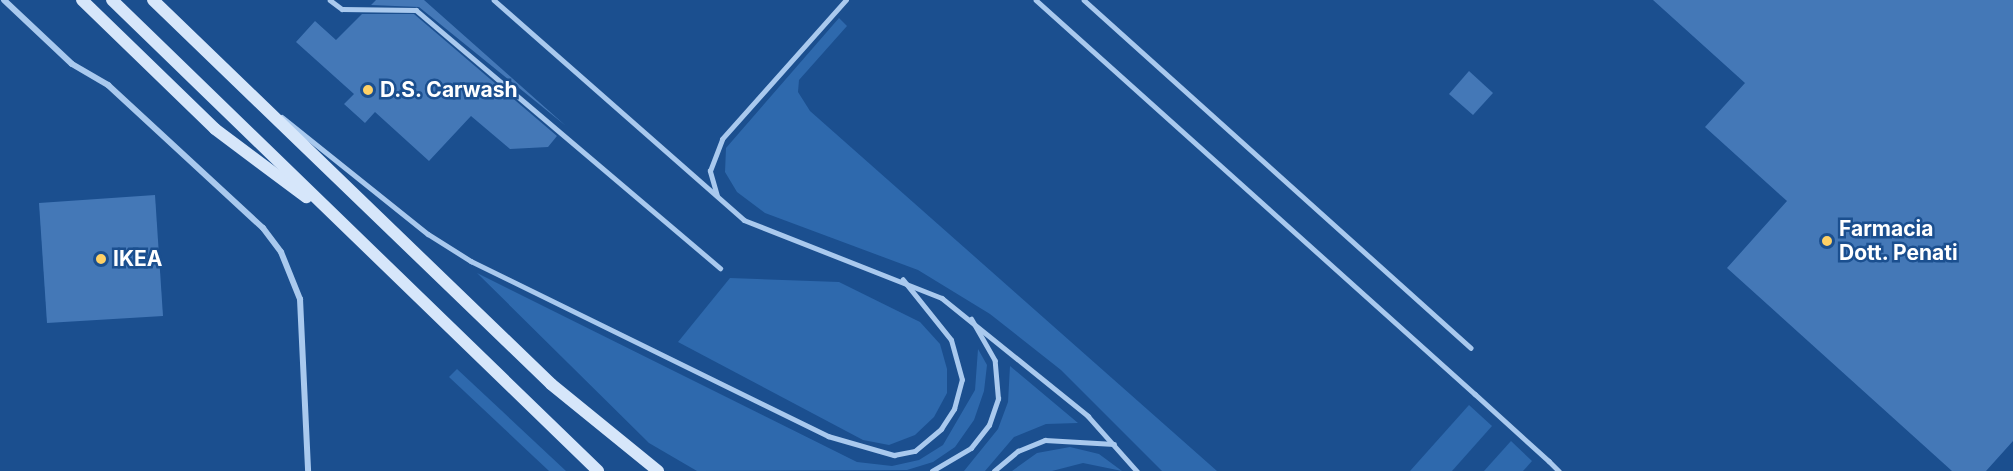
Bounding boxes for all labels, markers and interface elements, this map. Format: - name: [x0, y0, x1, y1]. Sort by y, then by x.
- place label: D.S. Carwash: [380, 77, 518, 103]
- marker: D.S. Carwash: [361, 83, 375, 97]
- place label: Farmacia Dott. Penati: [1839, 216, 1958, 266]
- marker: Farmacia Dott. Penati: [1820, 234, 1834, 248]
- place label: IKEA: [113, 246, 162, 272]
- marker: IKEA: [94, 252, 108, 266]

